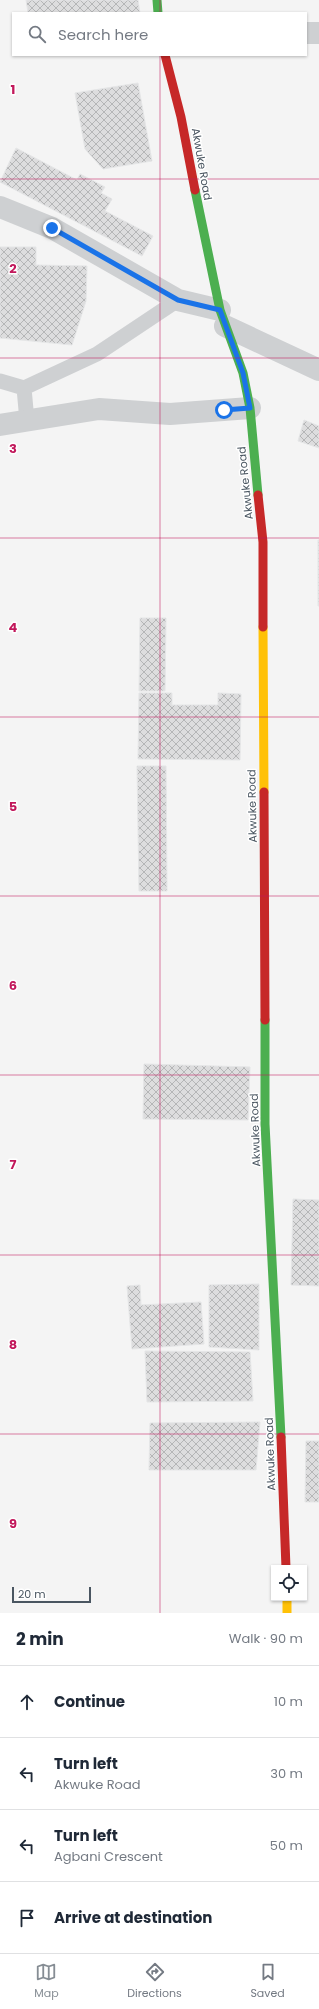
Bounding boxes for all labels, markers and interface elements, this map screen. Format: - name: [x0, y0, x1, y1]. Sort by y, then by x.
- search box: [12, 12, 307, 56]
- icon: search: [26, 23, 48, 45]
- text: Search here: [58, 24, 148, 45]
- text: 1: [11, 80, 15, 99]
- street label: Akwuke Road: [188, 127, 216, 201]
- route end: [43, 219, 61, 237]
- text: 2: [9, 259, 17, 278]
- route start: [215, 401, 233, 419]
- text: 3: [9, 439, 17, 458]
- street label: Akwuke Road: [233, 446, 257, 520]
- text: 4: [9, 618, 18, 637]
- street label: Akwuke Road: [243, 769, 261, 843]
- text: 5: [9, 797, 17, 816]
- text: 6: [9, 976, 17, 995]
- street label: Akwuke Road: [246, 1093, 264, 1167]
- text: 7: [10, 1155, 17, 1174]
- text: 8: [9, 1335, 17, 1354]
- street label: Akwuke Road: [261, 1417, 279, 1491]
- text: 9: [9, 1514, 17, 1533]
- map controls: [271, 1565, 307, 1601]
- button: locate: [271, 1565, 307, 1601]
- scale bar: [12, 1585, 91, 1604]
- text: 20 m: [18, 1586, 46, 1602]
- text: 2 min: [16, 1627, 64, 1651]
- text: Walk · 90 m: [229, 1629, 303, 1648]
- icon: ahead: [16, 1691, 38, 1713]
- text: Continue: [54, 1691, 125, 1712]
- text: 10 m: [274, 1692, 303, 1711]
- text: Turn left: [54, 1753, 118, 1774]
- icon: left: [16, 1763, 38, 1785]
- text: 30 m: [270, 1764, 303, 1783]
- text: Akwuke Road: [54, 1775, 140, 1794]
- text: Turn left: [54, 1825, 118, 1846]
- icon: left: [16, 1835, 38, 1857]
- text: 50 m: [270, 1836, 303, 1855]
- text: Agbani Crescent: [54, 1847, 163, 1866]
- icon: arrive: [16, 1907, 38, 1929]
- text: Arrive at destination: [54, 1907, 212, 1928]
- tab: Map: [34, 1961, 59, 2002]
- tab: Directions: [127, 1961, 182, 2002]
- tab: Saved: [250, 1961, 285, 2002]

